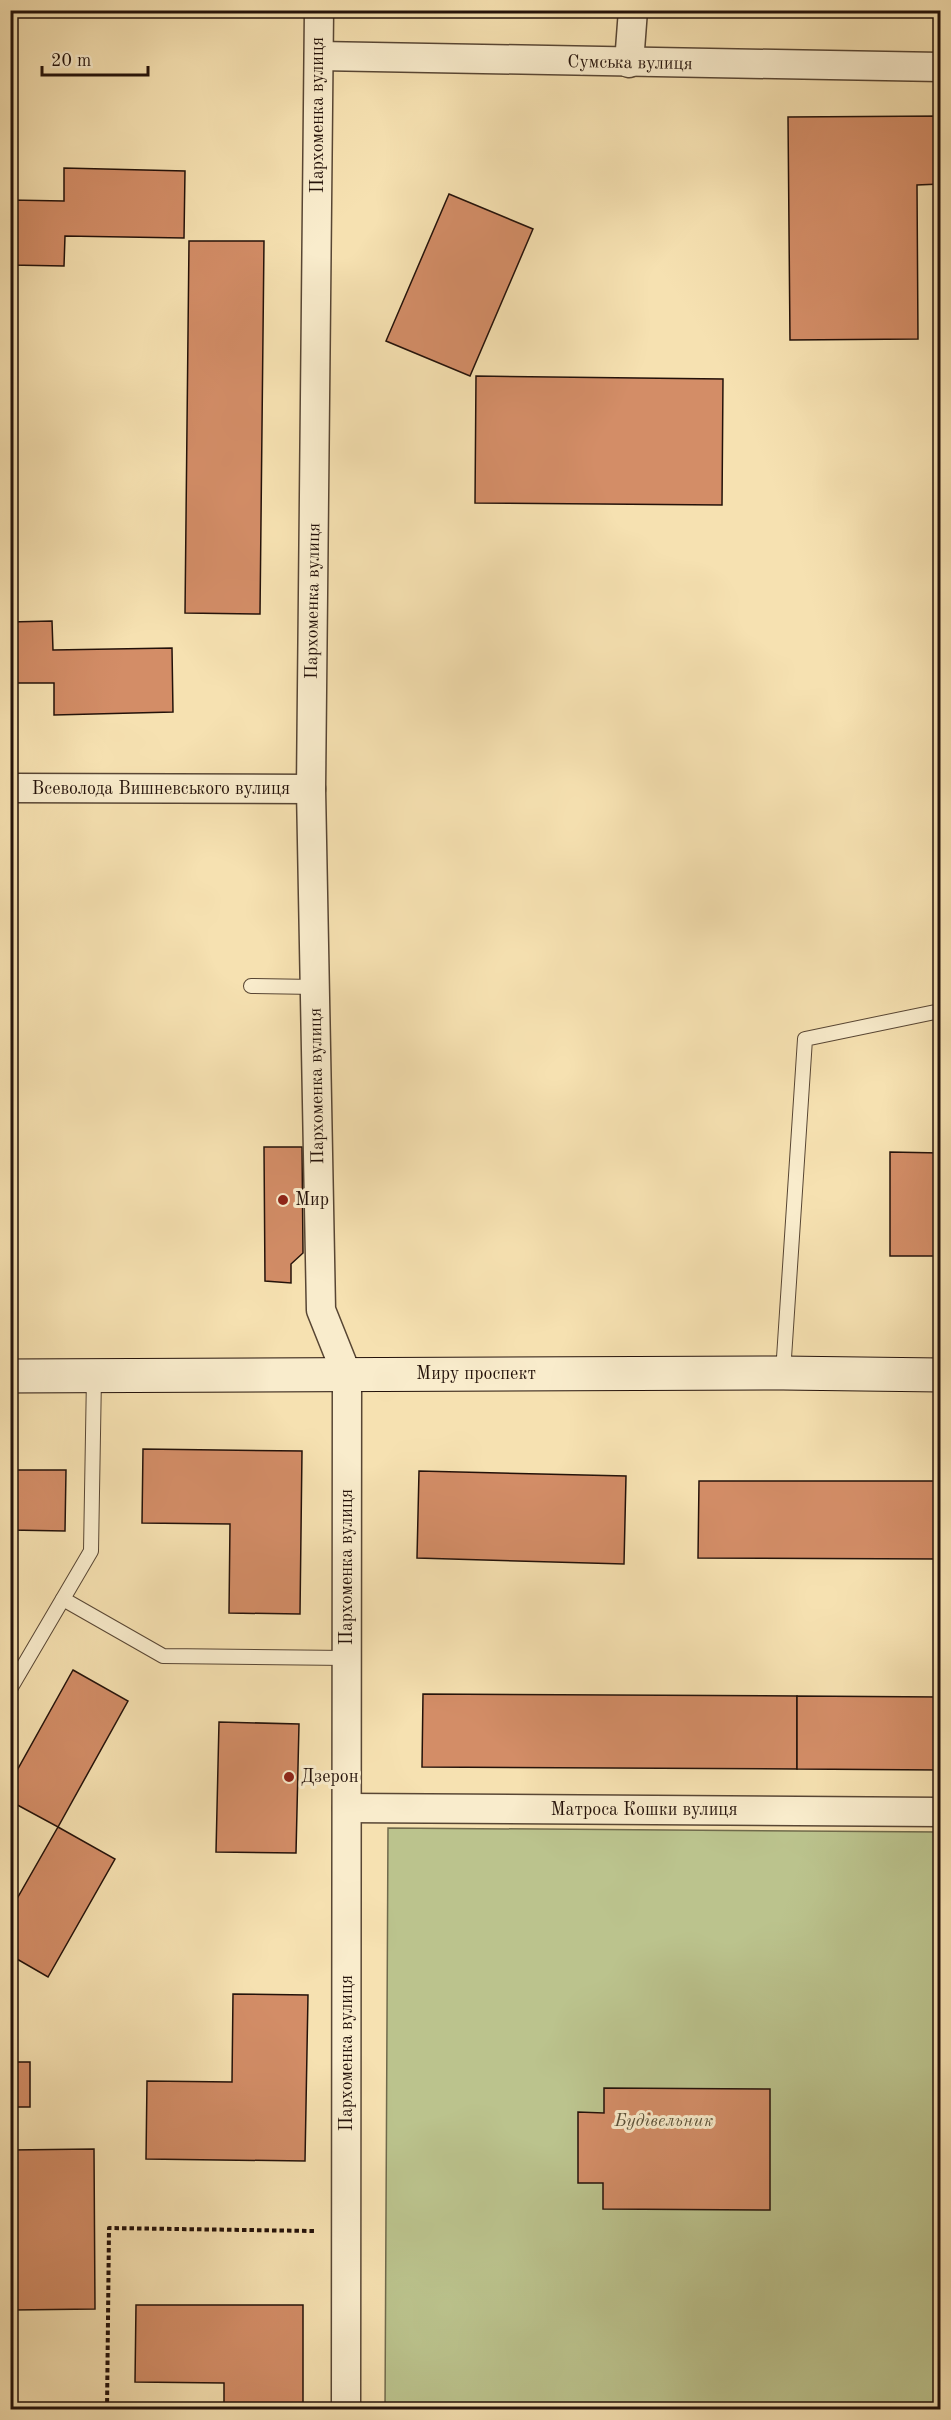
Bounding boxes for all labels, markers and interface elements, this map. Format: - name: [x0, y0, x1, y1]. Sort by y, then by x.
- street label: Пархоменка вулиця: [309, 37, 327, 193]
- scale bar: [42, 39, 148, 77]
- text: 20 m: [51, 52, 91, 70]
- street label: Сумська вулиця: [567, 53, 693, 73]
- street label: Пархоменка вулиця: [303, 523, 323, 679]
- street label: Всеволода Вишневського вулиця: [32, 780, 290, 798]
- street label: Пархоменка вулиця: [307, 1008, 327, 1164]
- place label: Мир: [295, 1191, 329, 1209]
- marker: Мир: [276, 1193, 290, 1207]
- street label: Миру проспект: [416, 1365, 536, 1383]
- street label: Пархоменка вулиця: [338, 1489, 356, 1645]
- place label: Дзерон: [301, 1768, 359, 1786]
- marker: Дзерон: [282, 1770, 296, 1784]
- street label: Матроса Кошки вулиця: [550, 1801, 738, 1819]
- street label: Пархоменка вулиця: [338, 1975, 356, 2131]
- park label: Будівельник: [614, 2112, 713, 2130]

